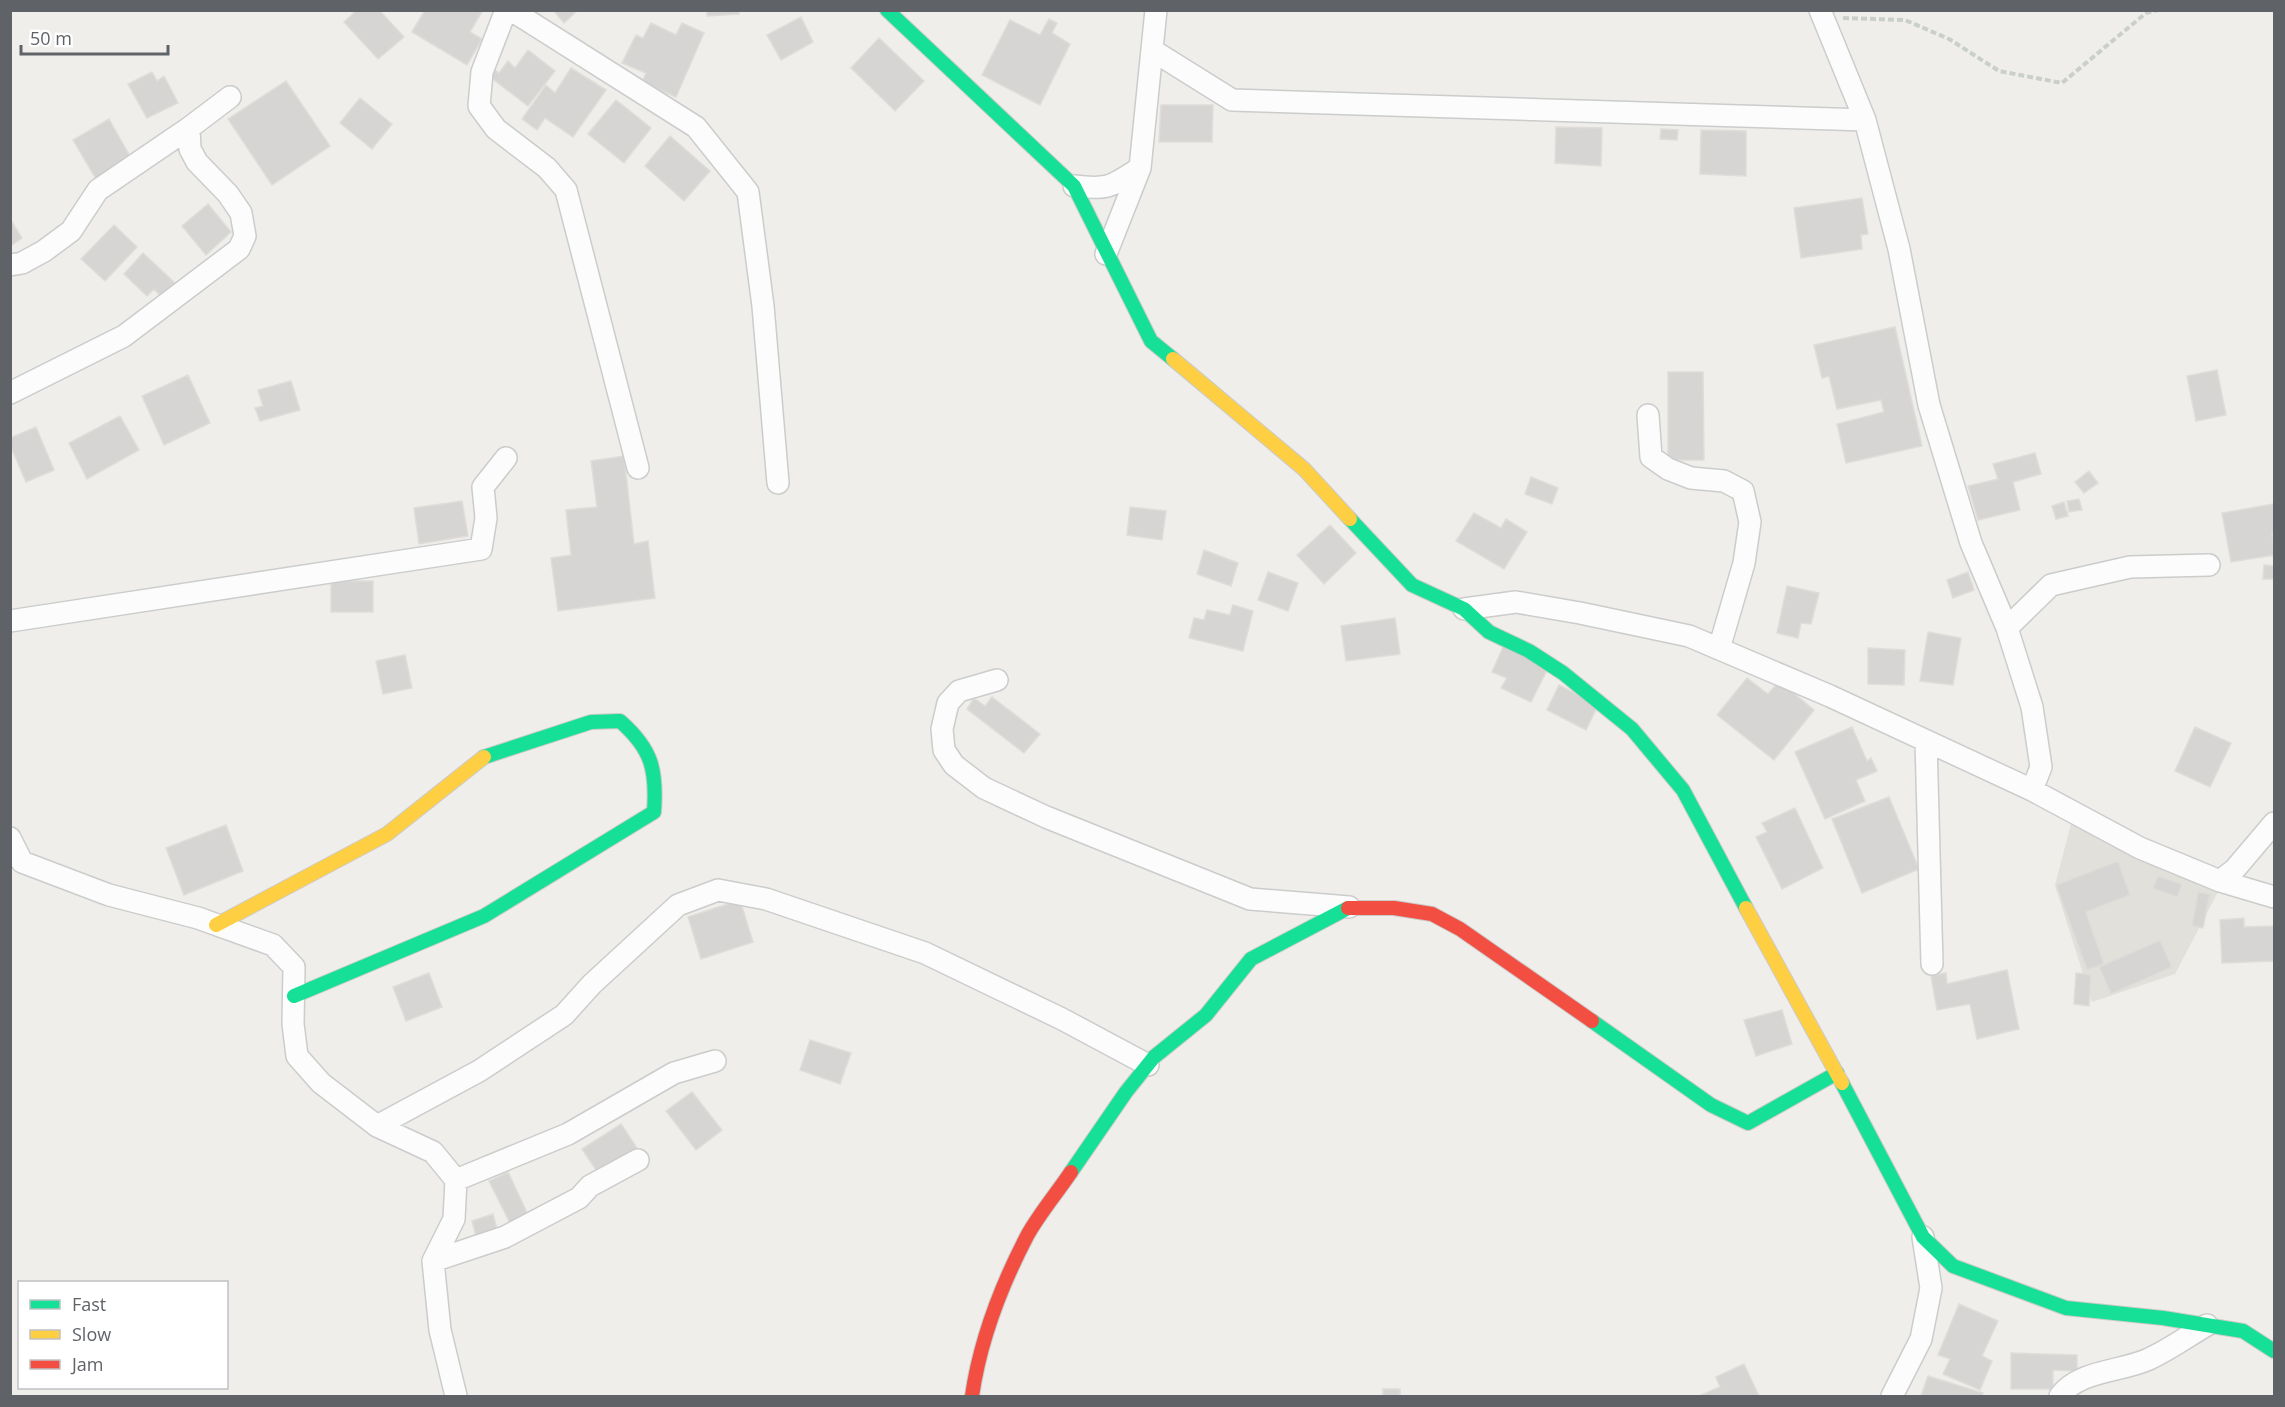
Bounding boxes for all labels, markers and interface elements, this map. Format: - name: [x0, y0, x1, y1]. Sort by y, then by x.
- scale bar: [21, 18, 168, 56]
- text: 50 m: [30, 26, 72, 50]
- legend: [18, 1281, 228, 1389]
- text: Fast: [72, 1292, 106, 1316]
- text: Slow: [72, 1322, 111, 1346]
- text: Jam: [70, 1352, 104, 1376]

